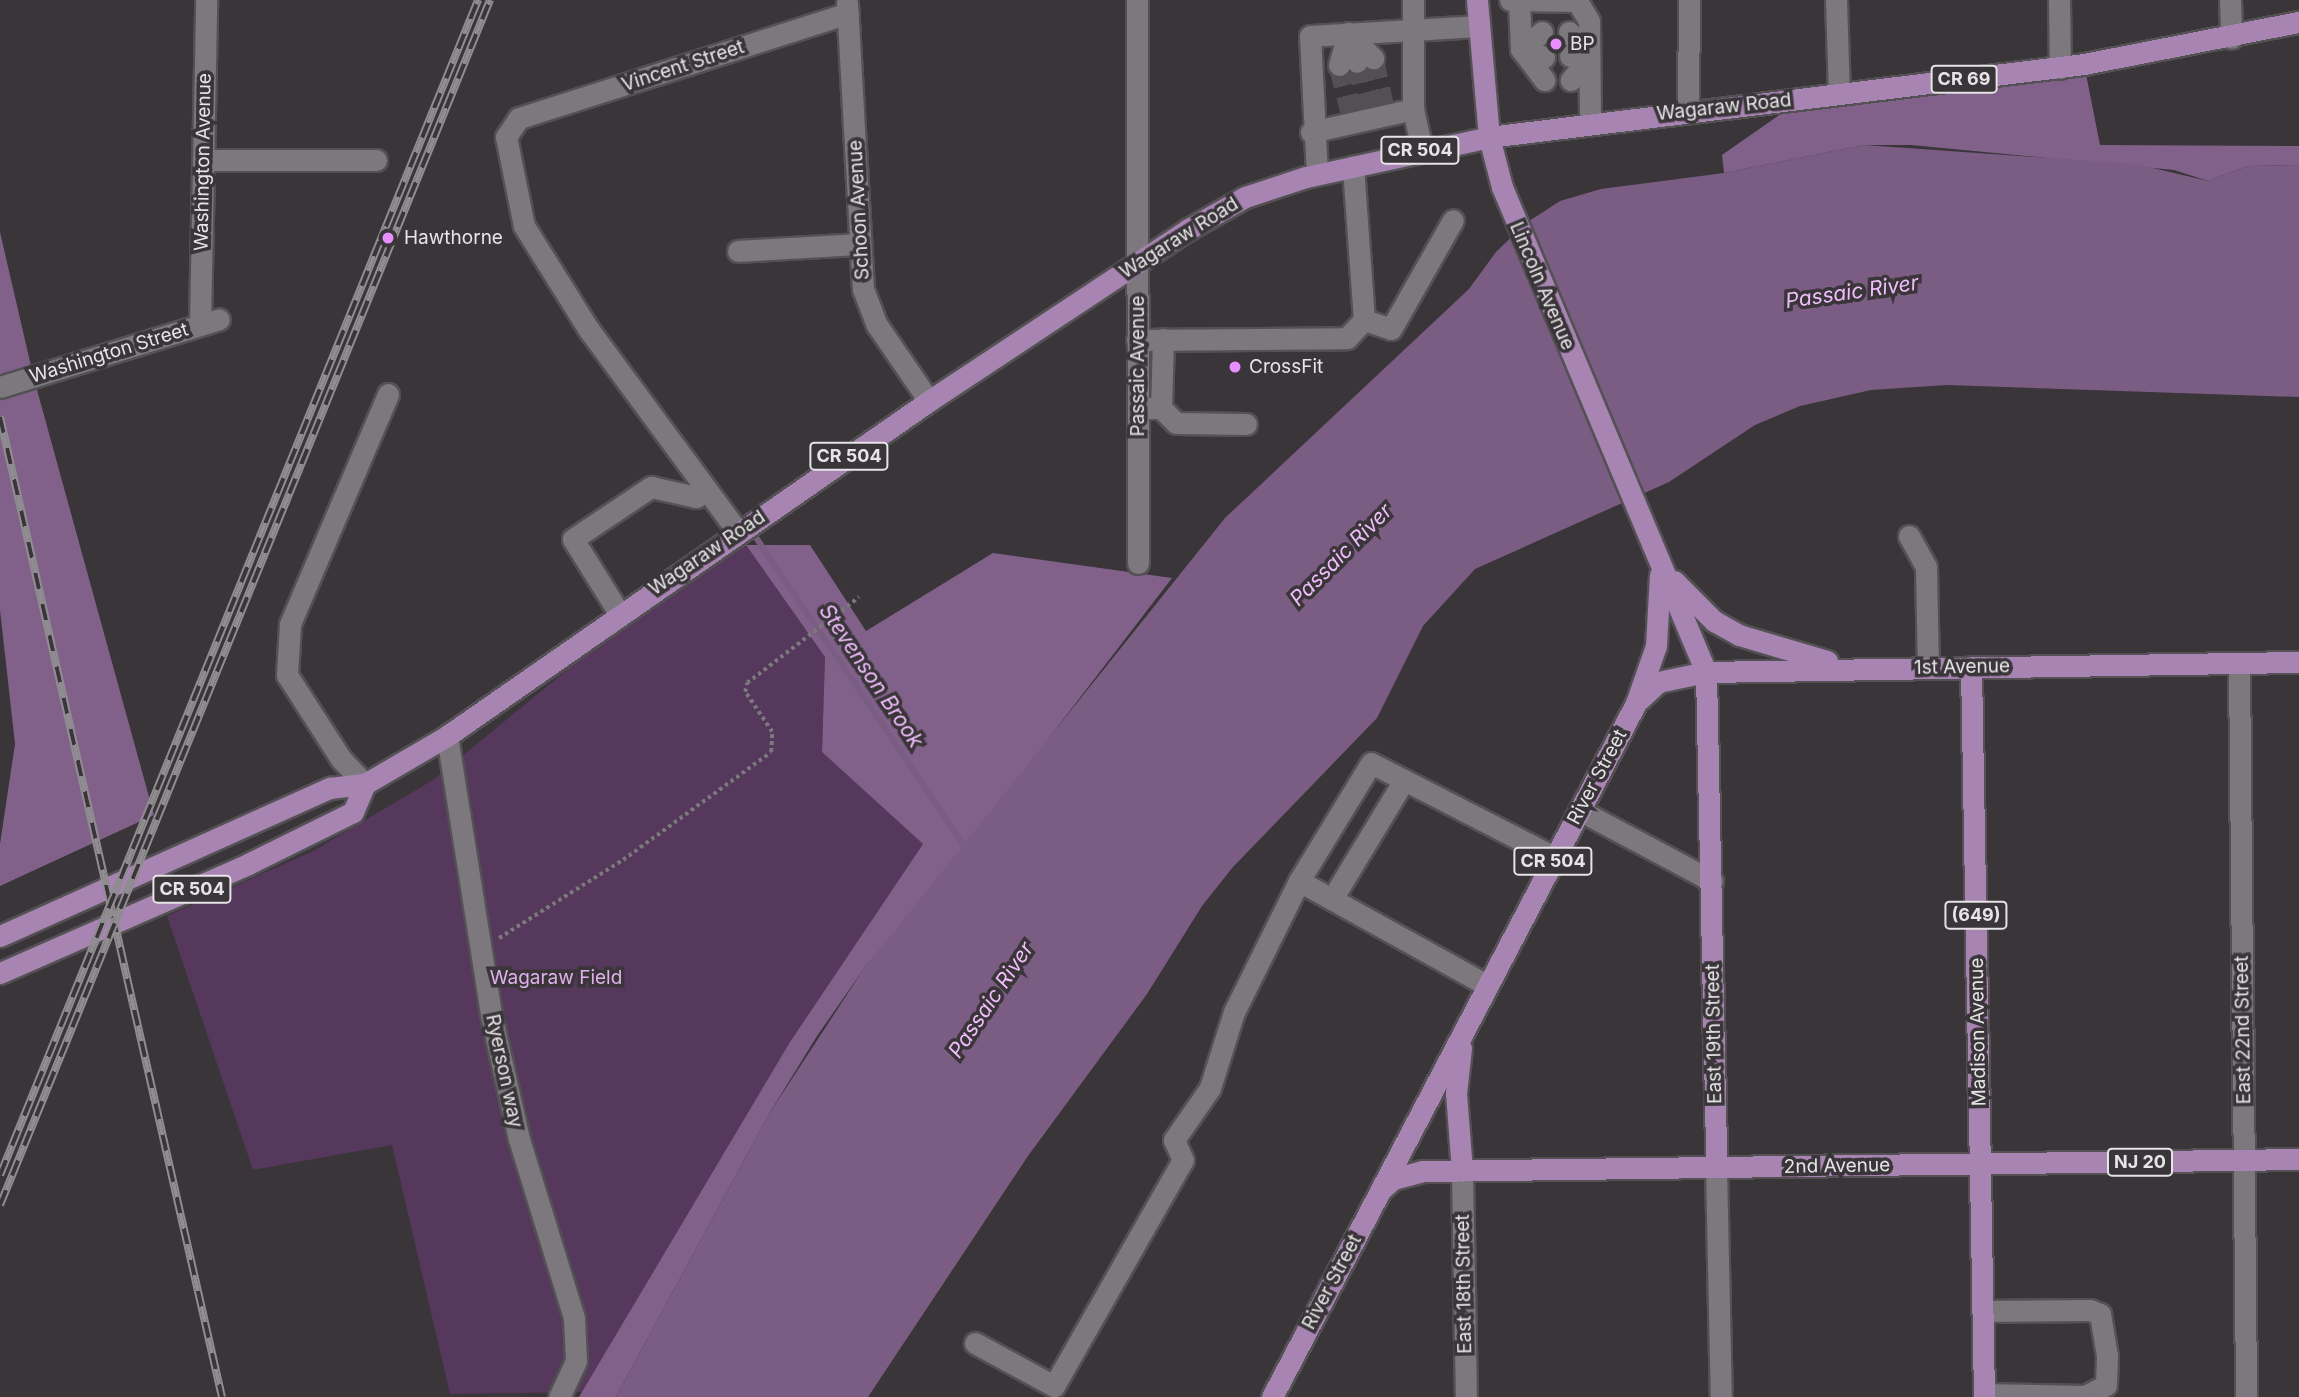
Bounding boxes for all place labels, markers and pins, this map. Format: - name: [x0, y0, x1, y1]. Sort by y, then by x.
- place label: BP: [1570, 33, 1595, 55]
- marker: BP: [1548, 36, 1564, 52]
- place label: Hawthorne: [404, 227, 503, 249]
- marker: Hawthorne: [378, 228, 398, 248]
- place label: CrossFit: [1249, 356, 1323, 378]
- marker: CrossFit: [1227, 359, 1243, 375]

